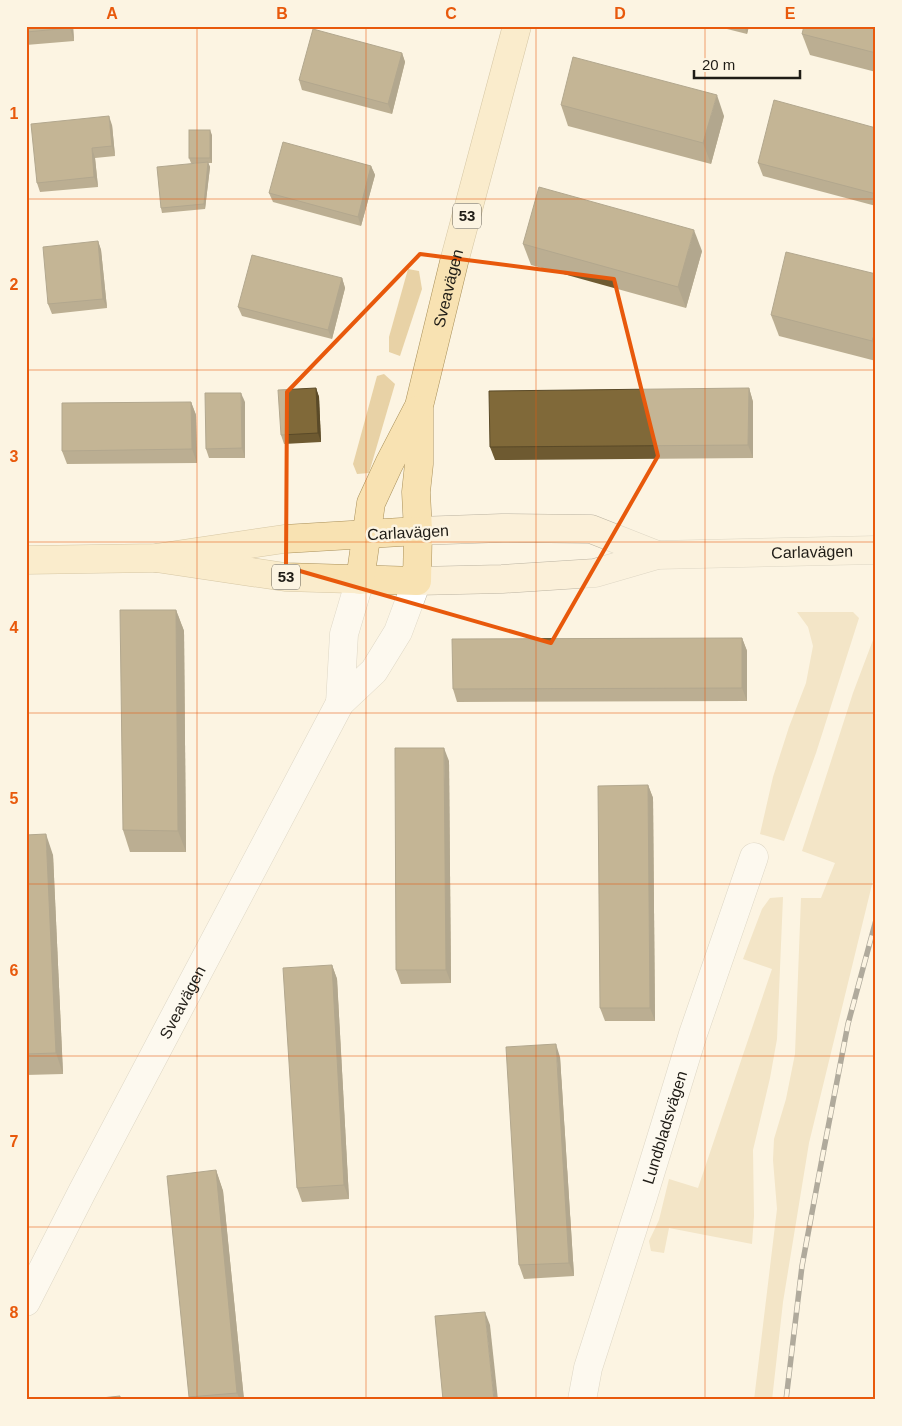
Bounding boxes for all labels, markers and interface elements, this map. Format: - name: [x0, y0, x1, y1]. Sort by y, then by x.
- text: A: [106, 5, 118, 22]
- text: B: [276, 5, 288, 22]
- text: C: [445, 5, 457, 22]
- text: D: [614, 5, 626, 22]
- text: E: [785, 5, 796, 22]
- scale bar: [694, 48, 801, 80]
- text: 20 m: [702, 56, 735, 73]
- text: 1: [10, 105, 19, 122]
- road number: 53: [453, 204, 481, 228]
- street label: Sveavägen: [430, 247, 466, 329]
- text: 2: [10, 276, 19, 293]
- text: 3: [10, 448, 19, 465]
- street label: Carlavägen: [367, 522, 449, 543]
- street label: Carlavägen: [771, 543, 853, 561]
- road number: 53: [272, 564, 300, 590]
- text: 4: [10, 619, 19, 636]
- text: 5: [10, 790, 19, 807]
- text: 6: [10, 962, 19, 979]
- street label: Sveavägen: [156, 963, 209, 1042]
- street label: Lundbladsvägen: [639, 1069, 690, 1186]
- text: 7: [10, 1133, 19, 1150]
- text: 8: [10, 1304, 19, 1321]

